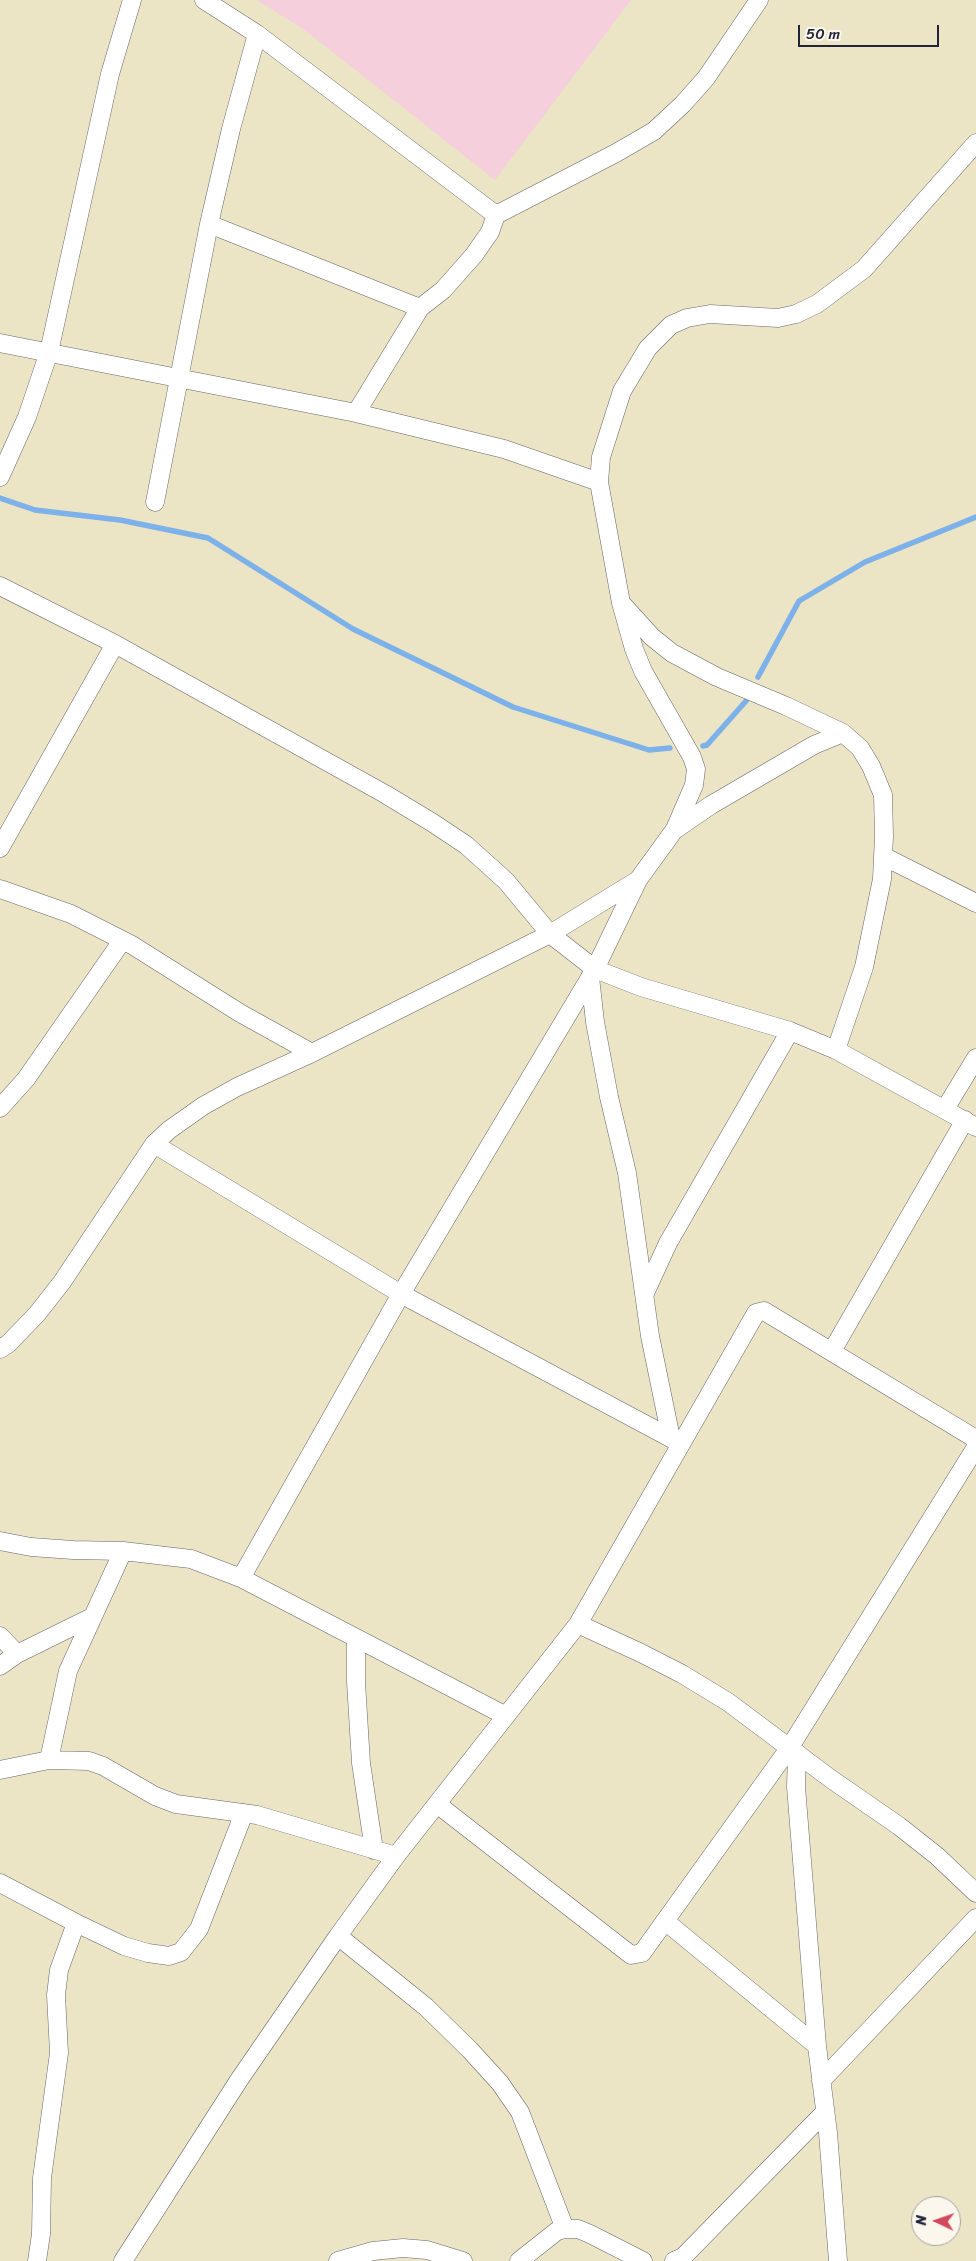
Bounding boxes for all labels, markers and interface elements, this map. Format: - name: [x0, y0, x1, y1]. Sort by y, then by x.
- scale bar: [801, 15, 942, 47]
- text: 50 m: [806, 21, 840, 47]
- north arrow: [911, 2196, 961, 2246]
- text: N: [909, 2215, 934, 2226]

